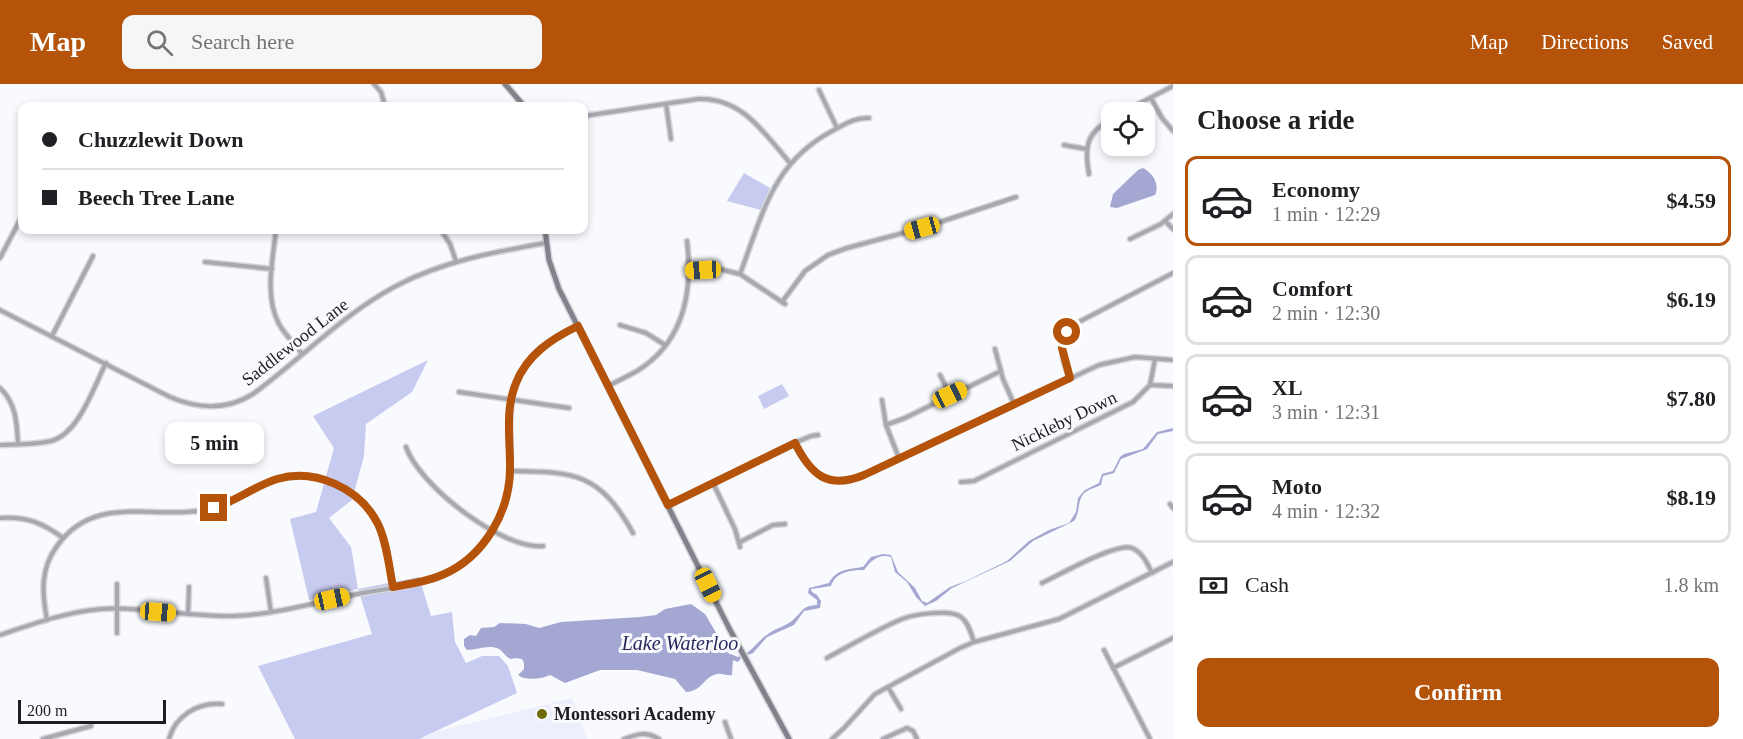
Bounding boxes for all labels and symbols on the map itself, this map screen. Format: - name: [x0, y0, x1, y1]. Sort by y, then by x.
- car: [902, 215, 942, 241]
- car: [685, 260, 721, 280]
- street label: Saddlewood Lane: [238, 294, 352, 390]
- route start: [1053, 318, 1080, 345]
- car: [930, 379, 970, 411]
- street label: Nickleby Down: [1008, 387, 1120, 455]
- callout: 5 min: [164, 421, 264, 463]
- route end: [200, 494, 227, 521]
- car: [692, 565, 724, 605]
- car: [313, 586, 351, 612]
- car: [139, 602, 177, 622]
- water label: Lake Waterloo: [621, 632, 738, 654]
- scale bar: [18, 697, 166, 724]
- place label: Montessori Academy: [554, 704, 715, 724]
- marker: Montessori Academy: [535, 707, 549, 721]

